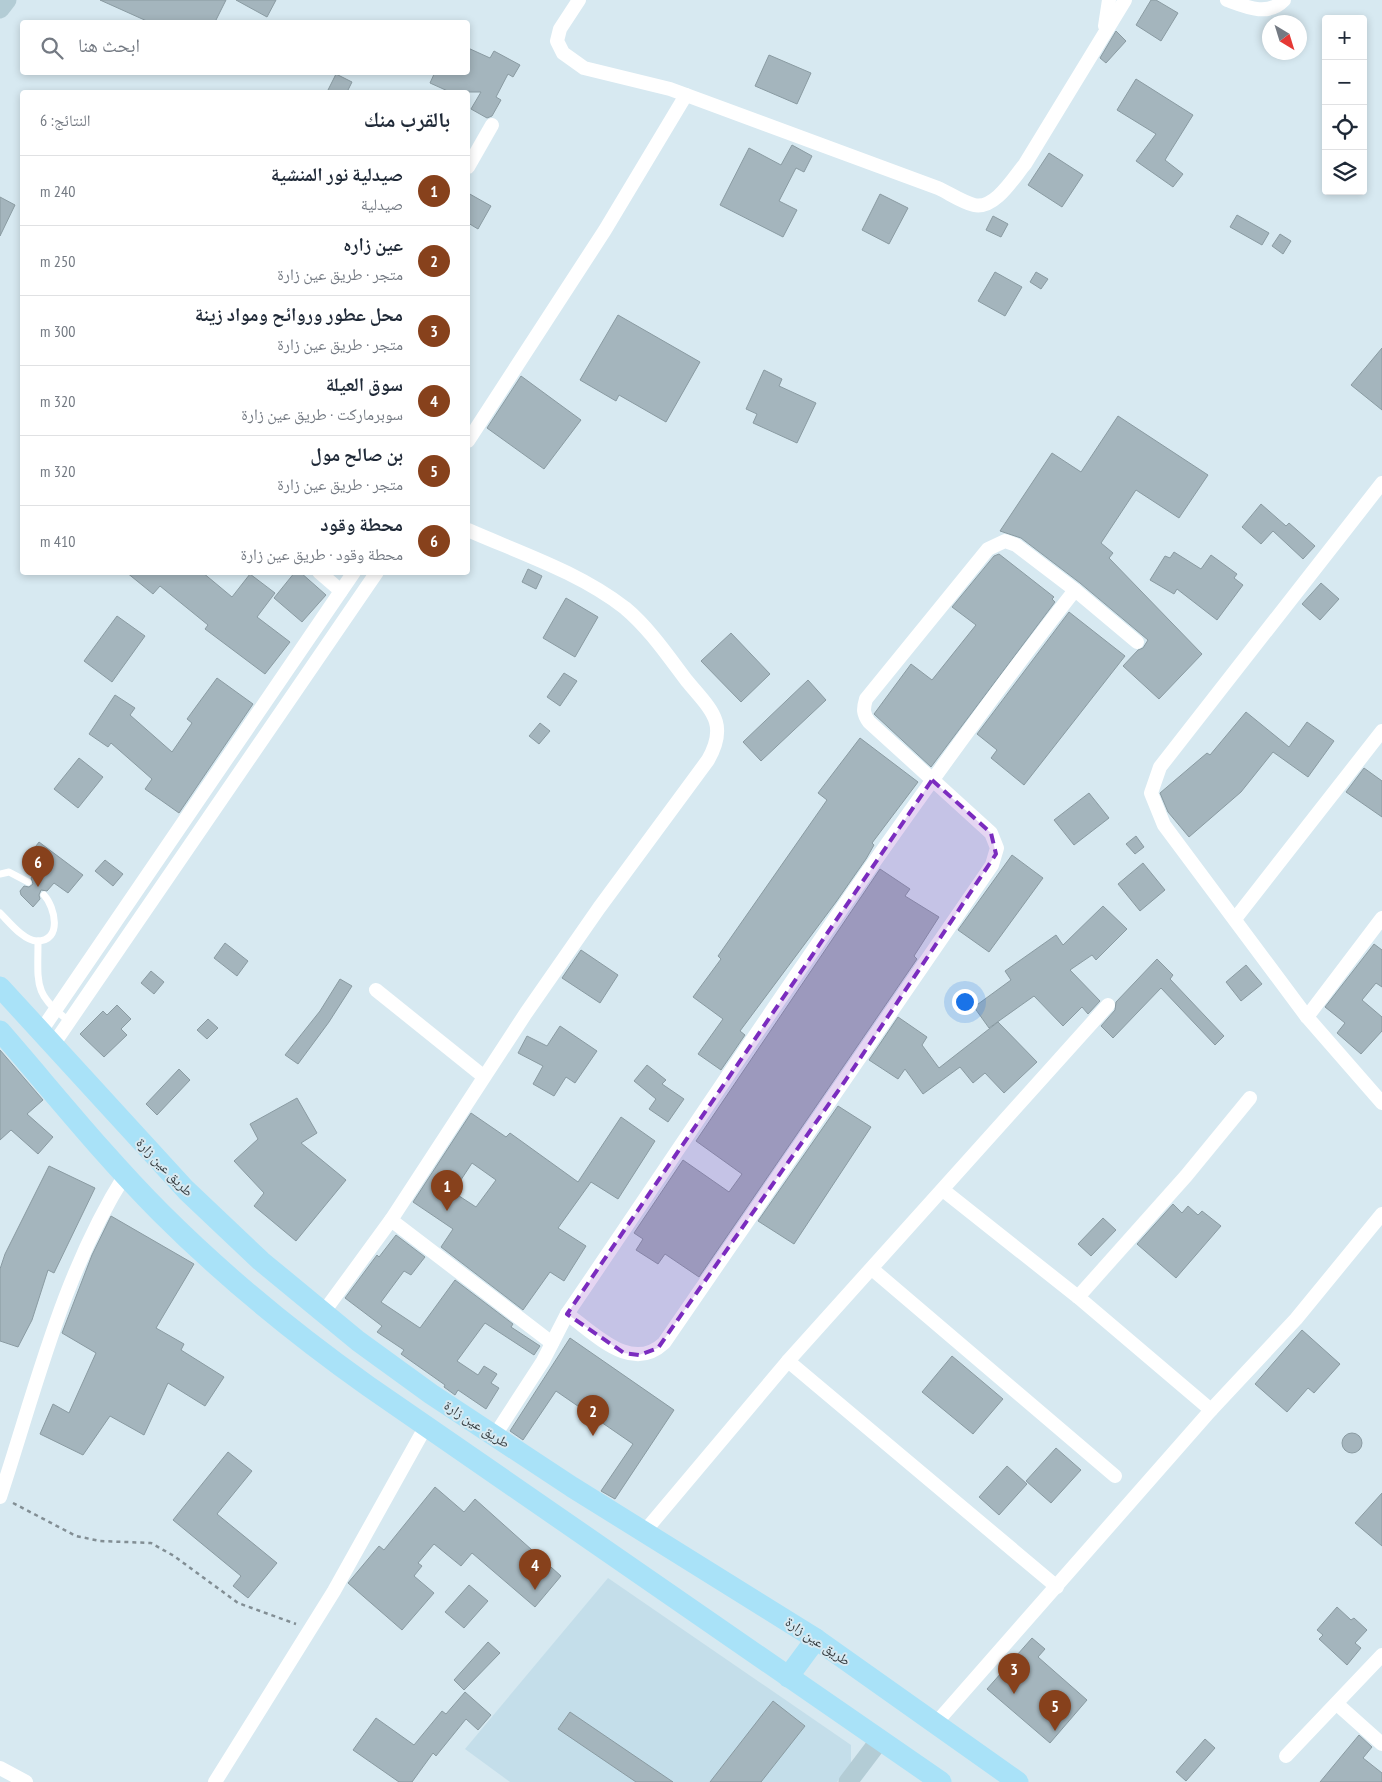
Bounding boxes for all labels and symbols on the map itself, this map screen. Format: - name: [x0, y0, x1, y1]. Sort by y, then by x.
- north arrow: [1262, 15, 1307, 60]
- pin: 6: [22, 846, 54, 887]
- your location: [952, 989, 978, 1015]
- street label: طريق عين زارة: [132, 1134, 197, 1201]
- pin: 1: [431, 1170, 463, 1211]
- pin: 2: [577, 1395, 609, 1436]
- street label: طريق عين زارة: [440, 1396, 513, 1453]
- pin: 4: [519, 1549, 551, 1590]
- street label: طريق عين زارة: [781, 1613, 854, 1670]
- pin: 3: [998, 1653, 1030, 1694]
- pin: 5: [1039, 1690, 1071, 1731]

